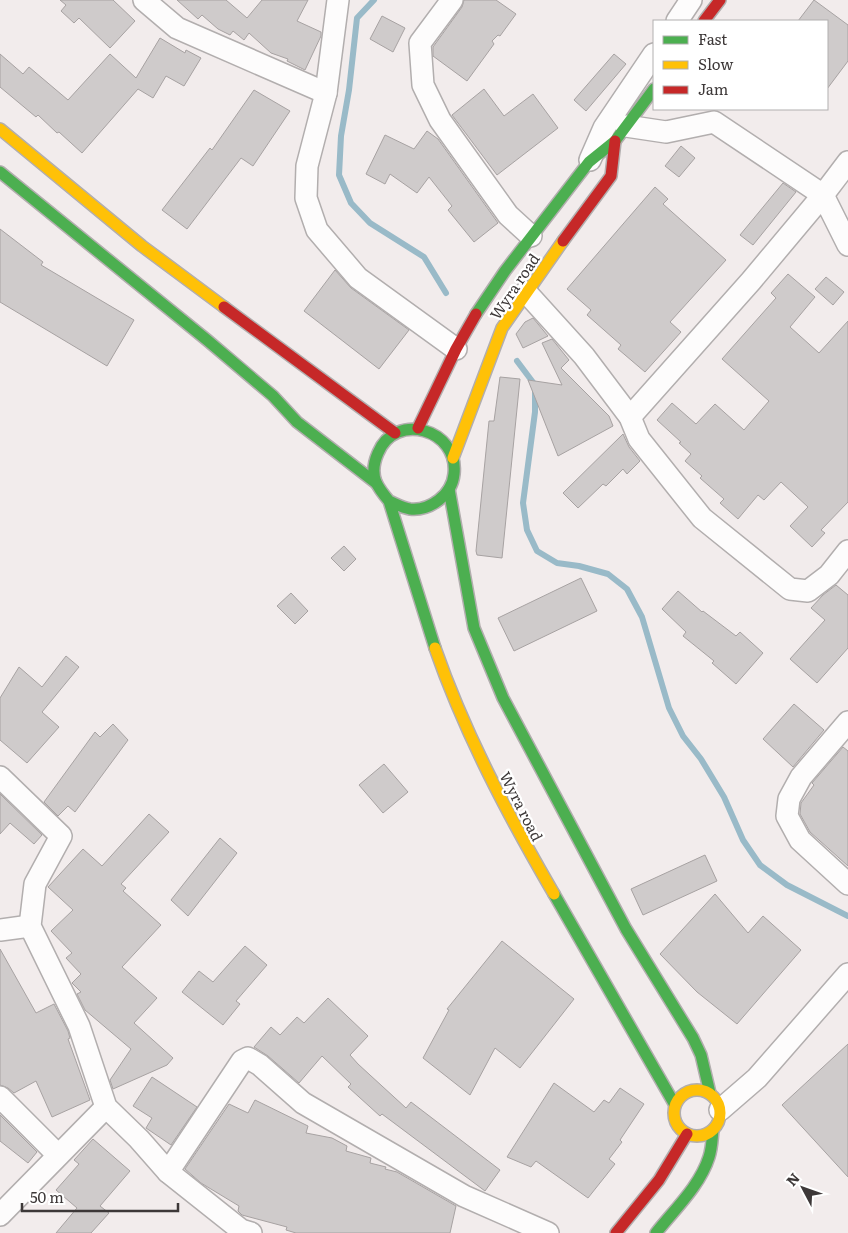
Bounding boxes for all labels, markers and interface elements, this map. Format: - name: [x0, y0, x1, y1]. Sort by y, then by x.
- legend: [653, 20, 828, 110]
- text: Fast: [698, 27, 727, 50]
- text: Slow: [698, 52, 733, 75]
- text: Jam: [698, 77, 729, 100]
- street label: Wyra road: [483, 248, 545, 324]
- street label: Wyra road: [495, 767, 549, 845]
- north arrow: [778, 1163, 828, 1213]
- text: N: [781, 1168, 804, 1190]
- scale bar: [22, 1180, 179, 1212]
- text: 50 m: [30, 1185, 64, 1208]

